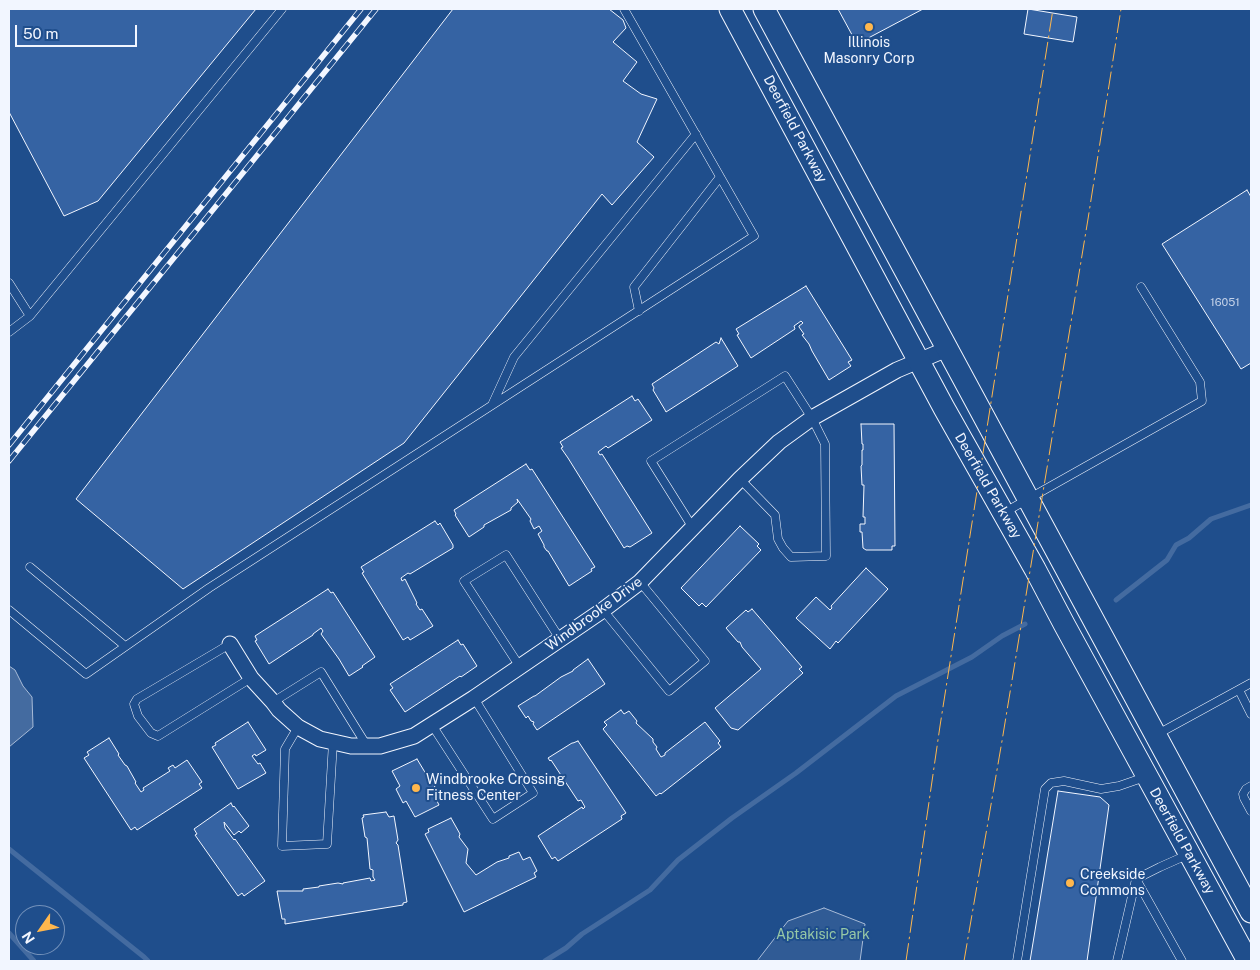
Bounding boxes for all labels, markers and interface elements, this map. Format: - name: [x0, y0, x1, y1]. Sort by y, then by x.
- scale bar: [18, 15, 140, 47]
- marker: Illinois Masonry Corp: [863, 21, 875, 33]
- text: 50 m: [23, 25, 58, 42]
- place label: Illinois Masonry Corp: [824, 35, 914, 68]
- street label: Deerfield Parkway: [760, 72, 830, 186]
- house number: 16051: [1210, 296, 1240, 310]
- street label: Deerfield Parkway: [951, 430, 1025, 542]
- street label: Windbrooke Drive: [542, 573, 646, 655]
- place label: Windbrooke Crossing Fitness Center: [426, 772, 565, 804]
- marker: Windbrooke Crossing Fitness Center: [410, 782, 422, 794]
- street label: Deerfield Parkway: [1146, 785, 1218, 897]
- place label: Creekside Commons: [1080, 867, 1145, 900]
- marker: Creekside Commons: [1064, 877, 1076, 889]
- north arrow: [15, 905, 65, 955]
- park label: Aptakisic Park: [776, 927, 870, 943]
- text: N: [19, 929, 38, 947]

